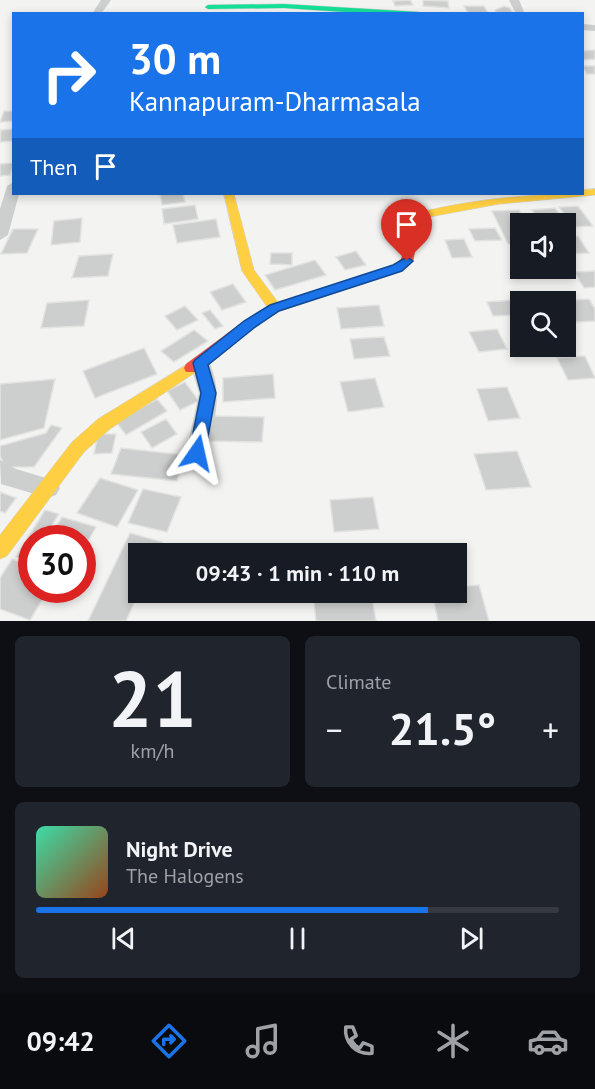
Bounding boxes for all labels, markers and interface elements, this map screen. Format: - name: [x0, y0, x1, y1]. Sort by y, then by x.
- text: 30 m: [129, 31, 221, 86]
- icon: right: [30, 36, 108, 114]
- text: Kannapuram-Dharmasala: [129, 84, 421, 118]
- icon: arrive: [89, 150, 122, 183]
- text: Then: [30, 153, 77, 181]
- pin: [381, 199, 432, 261]
- icon: arrive: [390, 208, 423, 241]
- map controls: [510, 213, 576, 357]
- button: sound: [510, 213, 576, 279]
- button: search: [510, 291, 576, 357]
- position arrow: [165, 421, 229, 485]
- speed limit sign: 30: [18, 525, 96, 603]
- text: 09:43 · 1 min · 110 m: [196, 559, 399, 587]
- text: 21: [108, 648, 197, 749]
- text: Climate: [326, 669, 392, 695]
- text: 21.5°: [389, 699, 496, 757]
- text: −: [326, 708, 343, 751]
- text: +: [542, 708, 559, 751]
- text: km/h: [131, 738, 174, 764]
- text: Night Drive: [126, 835, 233, 863]
- text: The Halogens: [126, 863, 244, 889]
- icon: previous: [107, 922, 140, 955]
- icon: pause: [281, 922, 314, 955]
- icon: next: [455, 922, 488, 955]
- icon: directions: [148, 1020, 190, 1062]
- icon: music: [242, 1020, 284, 1062]
- icon: phone: [337, 1020, 379, 1062]
- icon: climate: [432, 1020, 474, 1062]
- icon: car: [527, 1020, 569, 1062]
- text: 09:42: [26, 1024, 95, 1058]

